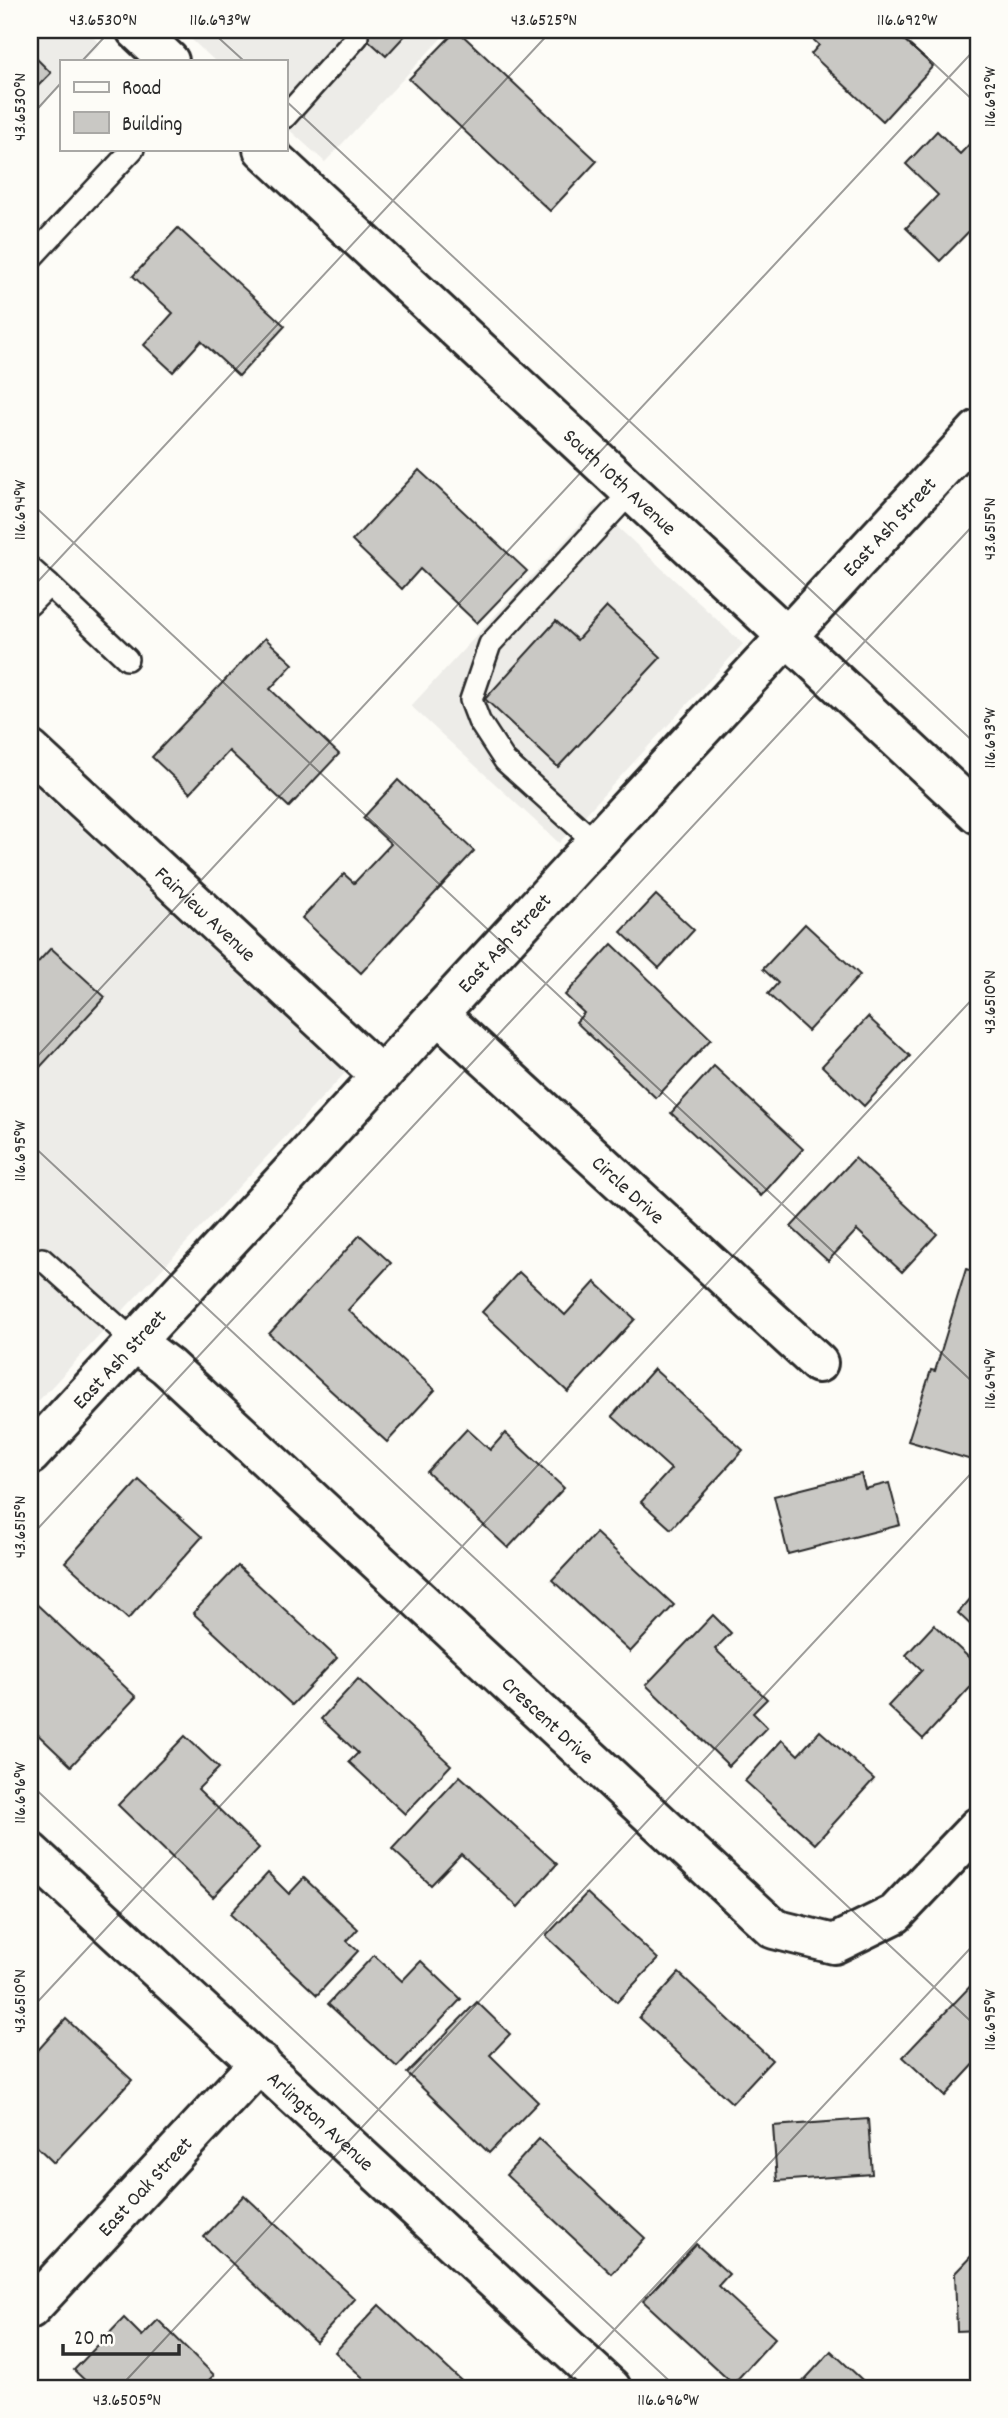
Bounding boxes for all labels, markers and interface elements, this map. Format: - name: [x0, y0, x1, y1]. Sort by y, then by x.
- text: 43.6530°N: [69, 9, 137, 34]
- text: 116.693°W: [190, 9, 251, 34]
- text: 43.6525°N: [511, 9, 577, 34]
- text: 116.692°W: [877, 9, 938, 34]
- legend: [60, 60, 287, 150]
- text: 116.692°W: [979, 66, 1004, 127]
- text: 43.6530°N: [9, 73, 34, 141]
- text: Road: [122, 75, 161, 105]
- text: Building: [122, 111, 182, 141]
- street label: South 10th Avenue: [555, 423, 682, 544]
- street label: East Ash Street: [837, 471, 945, 585]
- text: 116.694°W: [9, 479, 34, 540]
- text: 43.6515°N: [979, 498, 1004, 560]
- text: 116.693°W: [979, 707, 1004, 768]
- street label: Fairview Avenue: [146, 861, 261, 970]
- street label: East Ash Street: [452, 888, 560, 1001]
- text: 43.6510°N: [979, 970, 1004, 1034]
- text: 116.695°W: [9, 1120, 34, 1182]
- street label: Circle Drive: [583, 1150, 670, 1233]
- street label: East Ash Street: [67, 1304, 175, 1418]
- text: 116.694°W: [979, 1348, 1004, 1409]
- text: 43.6515°N: [9, 1496, 34, 1558]
- street label: Crescent Drive: [493, 1671, 599, 1773]
- text: 116.696°W: [9, 1761, 34, 1824]
- text: 43.6510°N: [9, 1969, 34, 2033]
- text: 116.695°W: [979, 1989, 1004, 2051]
- street label: Arlington Avenue: [259, 2066, 379, 2180]
- street label: East Oak Street: [92, 2131, 201, 2245]
- scale bar: [63, 2313, 178, 2357]
- text: 20 m: [74, 2325, 114, 2355]
- text: 43.6505°N: [93, 2389, 161, 2414]
- text: 116.696°W: [637, 2389, 700, 2414]

